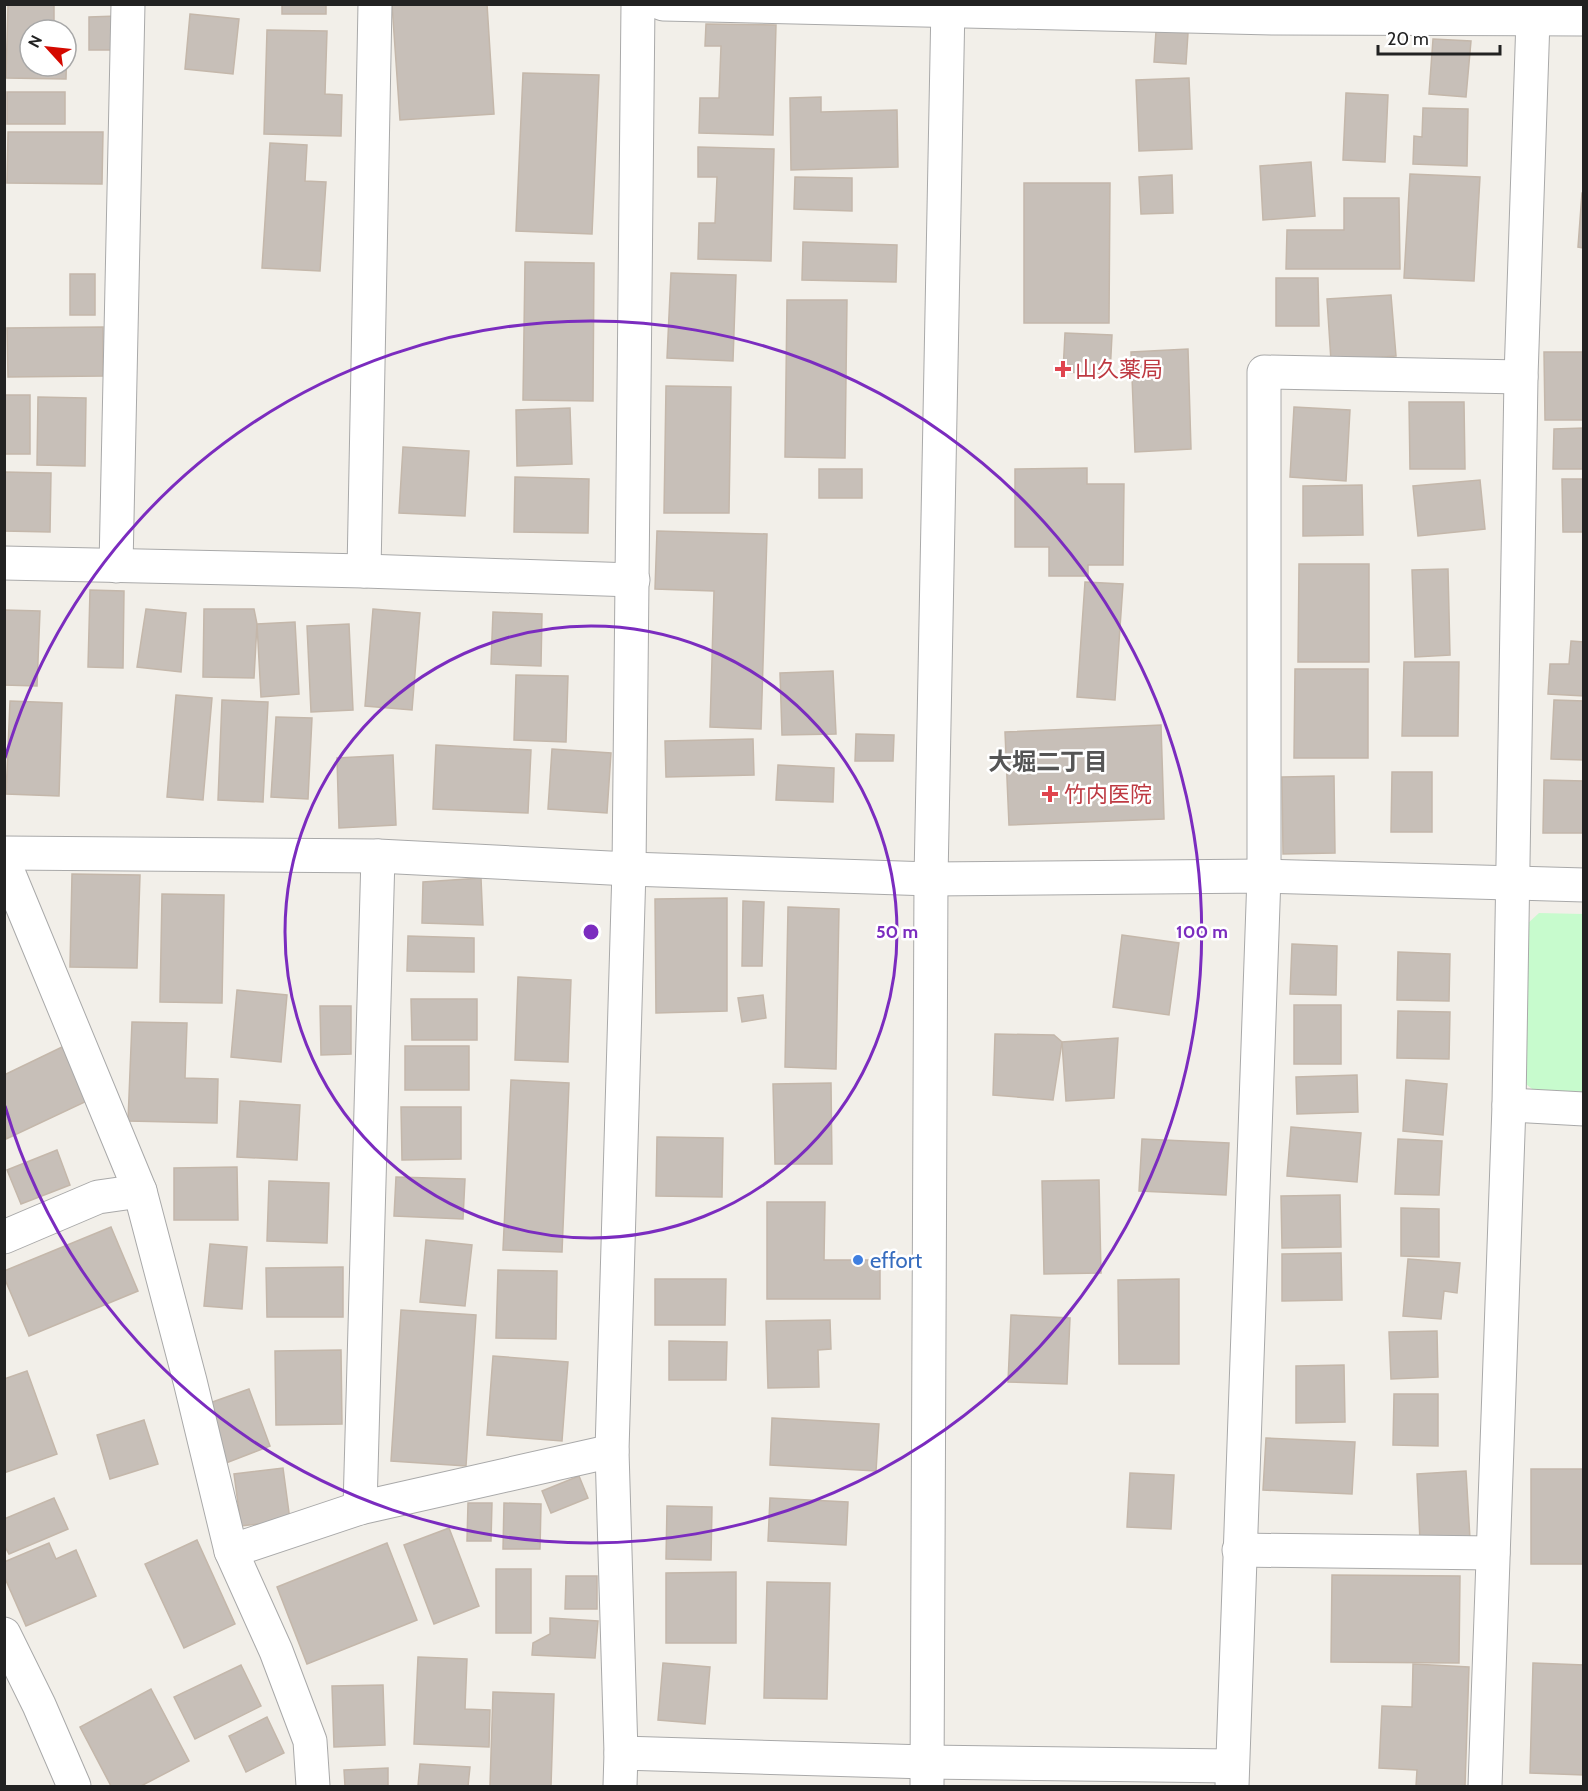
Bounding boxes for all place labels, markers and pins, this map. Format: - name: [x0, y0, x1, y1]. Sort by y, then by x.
- place label: 山久薬局: [1075, 356, 1163, 383]
- marker: 山久薬局: [1056, 362, 1070, 376]
- place label: 竹内医院: [1064, 781, 1152, 808]
- marker: 竹内医院: [1041, 785, 1059, 803]
- centre of rings: [581, 922, 601, 942]
- place label: effort: [870, 1247, 923, 1274]
- marker: effort: [851, 1253, 865, 1267]

